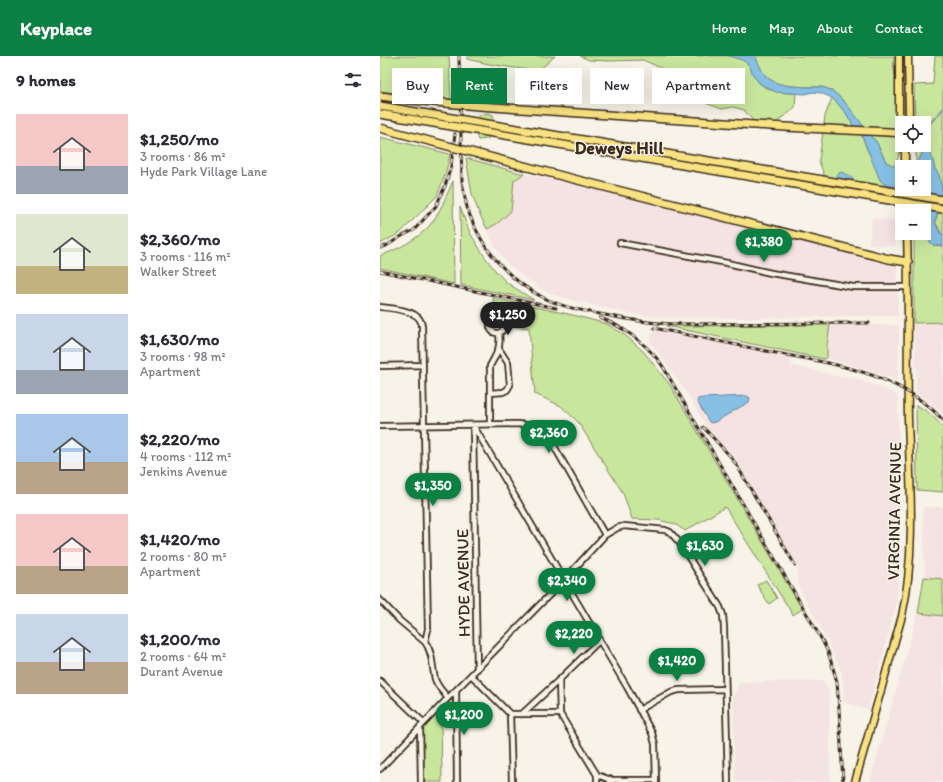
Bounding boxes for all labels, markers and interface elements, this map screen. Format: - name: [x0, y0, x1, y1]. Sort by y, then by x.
- text: Keyplace: [20, 17, 92, 40]
- text: Home: [712, 20, 747, 37]
- text: Map: [769, 20, 795, 37]
- text: About: [817, 20, 853, 37]
- text: Contact: [875, 20, 923, 37]
- chip: Buy: [392, 68, 443, 104]
- chip: Rent: [451, 68, 507, 104]
- chip: Filters: [515, 68, 582, 104]
- chip: New: [590, 68, 644, 104]
- chip: Apartment: [652, 68, 745, 104]
- icon: filters: [342, 69, 364, 91]
- text: 9 homes: [16, 70, 76, 90]
- map controls: [895, 116, 931, 240]
- button: locate: [895, 116, 931, 152]
- text: $1,250/mo: [140, 129, 219, 149]
- icon: home: [48, 130, 96, 178]
- district label: Deweys Hill: [574, 137, 664, 159]
- text: 3 rooms · 86 m²: [140, 149, 226, 164]
- button: +: [895, 160, 931, 196]
- text: Hyde Park Village Lane: [140, 164, 267, 179]
- button: −: [895, 204, 931, 240]
- text: $2,360/mo: [140, 229, 220, 249]
- pin: $1,380: [731, 229, 797, 263]
- icon: home: [48, 230, 96, 278]
- text: $1,380: [745, 234, 783, 249]
- text: 3 rooms · 116 m²: [140, 249, 231, 264]
- text: Walker Street: [140, 264, 216, 279]
- pin: $1,250: [475, 302, 541, 336]
- text: $1,250: [489, 307, 527, 322]
- text: $1,630/mo: [140, 329, 219, 349]
- icon: home: [48, 330, 96, 378]
- text: 3 rooms · 98 m²: [140, 349, 226, 364]
- text: Apartment: [140, 364, 201, 379]
- pin: $2,360: [516, 420, 582, 454]
- text: $2,360: [530, 425, 568, 440]
- text: $2,220/mo: [140, 429, 220, 449]
- icon: home: [48, 430, 96, 478]
- street label: VIRGINIA AVENUE: [883, 442, 905, 580]
- text: 4 rooms · 112 m²: [140, 449, 231, 464]
- text: Jenkins Avenue: [140, 464, 227, 479]
- pin: $1,350: [400, 473, 466, 507]
- text: $1,350: [414, 478, 452, 493]
- text: $1,420/mo: [140, 529, 220, 549]
- street label: HYDE AVENUE: [452, 529, 474, 637]
- icon: home: [48, 530, 96, 578]
- pin: $1,630: [672, 533, 738, 567]
- text: $1,630: [686, 538, 724, 553]
- text: 2 rooms · 80 m²: [140, 549, 227, 564]
- text: Apartment: [140, 564, 201, 579]
- pin: $2,340: [534, 568, 600, 602]
- text: $2,340: [547, 573, 587, 588]
- pin: $2,220: [541, 621, 607, 655]
- text: $2,220: [555, 626, 593, 641]
- text: $1,200/mo: [140, 629, 221, 649]
- icon: home: [48, 630, 96, 678]
- pin: $1,420: [644, 648, 710, 682]
- text: 2 rooms · 64 m²: [140, 649, 226, 664]
- text: $1,420: [658, 653, 696, 668]
- text: Durant Avenue: [140, 664, 223, 679]
- pin: $1,200: [431, 702, 497, 736]
- text: $1,200: [445, 707, 483, 722]

